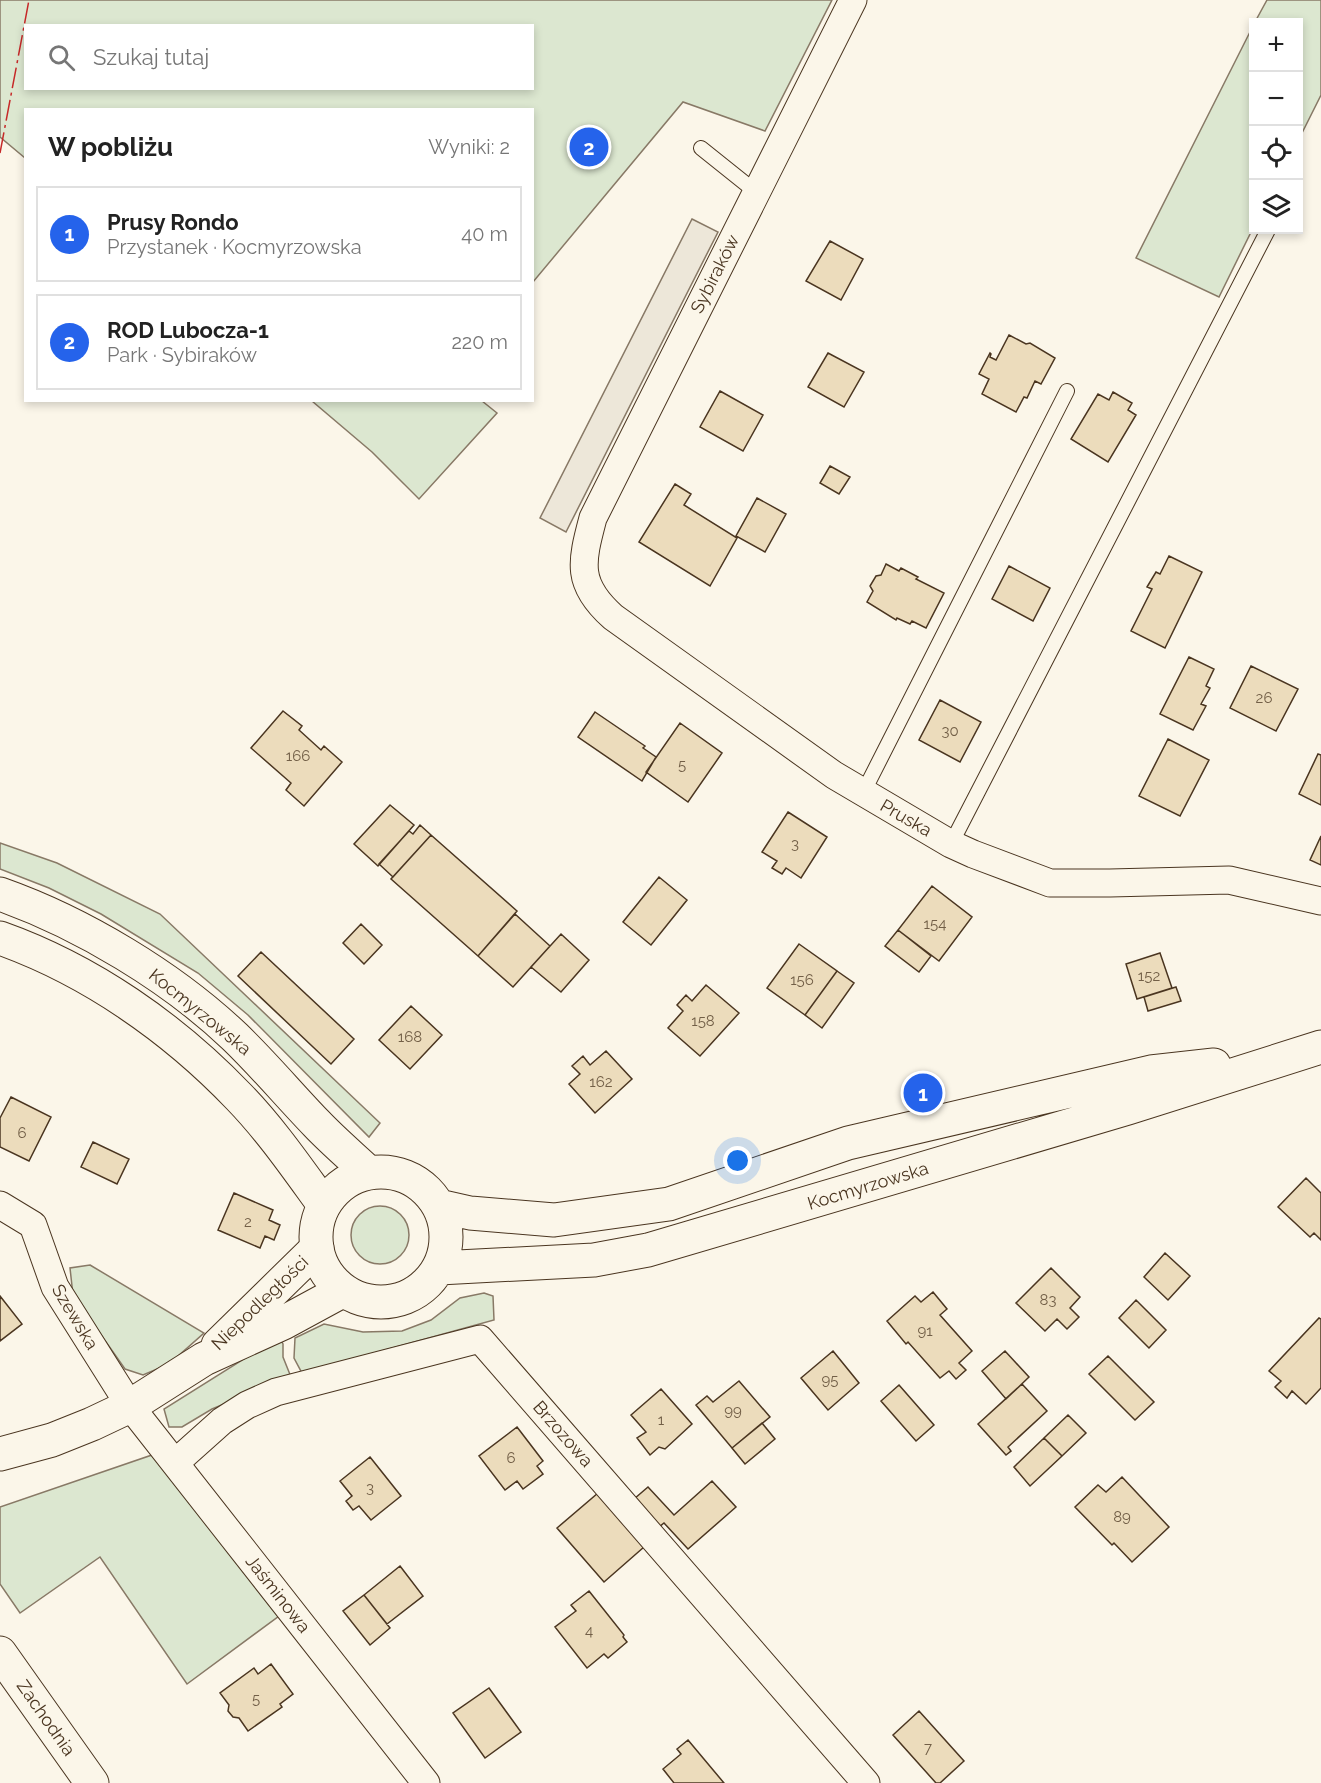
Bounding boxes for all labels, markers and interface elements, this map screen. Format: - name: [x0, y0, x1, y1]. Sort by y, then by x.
- map controls: [1249, 18, 1303, 234]
- button: +: [1249, 18, 1303, 72]
- search box: [24, 24, 534, 90]
- icon: search: [45, 41, 78, 74]
- text: Szukaj tutaj: [93, 44, 209, 70]
- button: −: [1249, 72, 1303, 126]
- pin: 2: [570, 124, 608, 170]
- button: locate: [1249, 126, 1303, 180]
- text: W pobliżu: [48, 132, 173, 162]
- text: Wyniki: 2: [428, 135, 510, 159]
- button: layers: [1249, 180, 1303, 234]
- text: Prusy Rondo: [107, 209, 239, 235]
- text: 1: [65, 222, 74, 246]
- text: 40 m: [461, 222, 508, 246]
- street label: Sybiraków: [686, 231, 743, 317]
- text: Przystanek · Kocmyrzowska: [107, 235, 362, 259]
- text: ROD Lubocza-1: [107, 317, 269, 343]
- text: 2: [64, 330, 75, 354]
- text: 220 m: [451, 330, 508, 354]
- text: Park · Sybiraków: [107, 343, 257, 367]
- house number: 26: [1256, 689, 1272, 707]
- house number: 30: [941, 722, 959, 740]
- house number: 166: [286, 747, 310, 765]
- house number: 5: [678, 756, 686, 774]
- street label: Pruska: [877, 794, 936, 841]
- house number: 3: [791, 835, 799, 853]
- house number: 154: [924, 915, 946, 933]
- street label: Kocmyrzowska: [145, 964, 256, 1059]
- house number: 152: [1138, 967, 1160, 985]
- house number: 156: [790, 971, 814, 989]
- house number: 158: [691, 1012, 715, 1030]
- house number: 168: [398, 1028, 422, 1046]
- pin: 1: [904, 1070, 942, 1116]
- house number: 162: [589, 1073, 613, 1091]
- house number: 6: [17, 1124, 27, 1142]
- your location: [723, 1146, 752, 1175]
- street label: Kocmyrzowska: [805, 1157, 931, 1214]
- house number: 2: [244, 1213, 252, 1231]
- street label: Niepodległości: [207, 1251, 312, 1354]
- street label: Szewska: [48, 1280, 103, 1353]
- house number: 83: [1040, 1291, 1056, 1309]
- house number: 91: [917, 1322, 933, 1340]
- house number: 95: [822, 1371, 838, 1389]
- street label: Brzozowa: [529, 1396, 598, 1471]
- house number: 99: [724, 1402, 742, 1420]
- house number: 1: [658, 1411, 665, 1429]
- house number: 6: [506, 1449, 516, 1467]
- house number: 3: [366, 1479, 374, 1497]
- house number: 89: [1113, 1508, 1131, 1526]
- street label: Jaśminowa: [242, 1551, 315, 1637]
- house number: 4: [585, 1622, 593, 1640]
- street label: Zachodnia: [13, 1676, 80, 1760]
- house number: 5: [252, 1690, 260, 1708]
- house number: 7: [924, 1739, 932, 1757]

